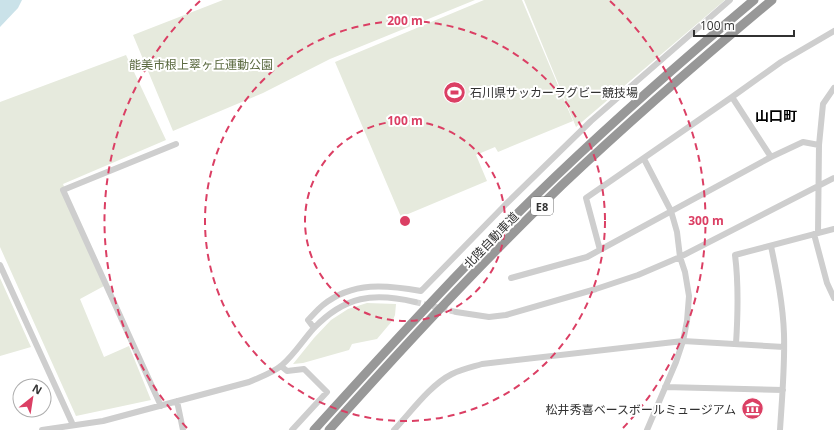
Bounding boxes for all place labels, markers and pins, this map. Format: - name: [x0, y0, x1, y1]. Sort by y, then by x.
- sports icon: 石川県サッカーラグビー競技場: [441, 79, 467, 105]
- place label: 石川県サッカーラグビー競技場: [470, 84, 638, 101]
- centre of rings: [398, 214, 412, 228]
- museum icon: 松井秀喜ベースボールミュージアム: [739, 396, 765, 422]
- place label: 松井秀喜ベースボールミュージアム: [546, 401, 736, 418]

